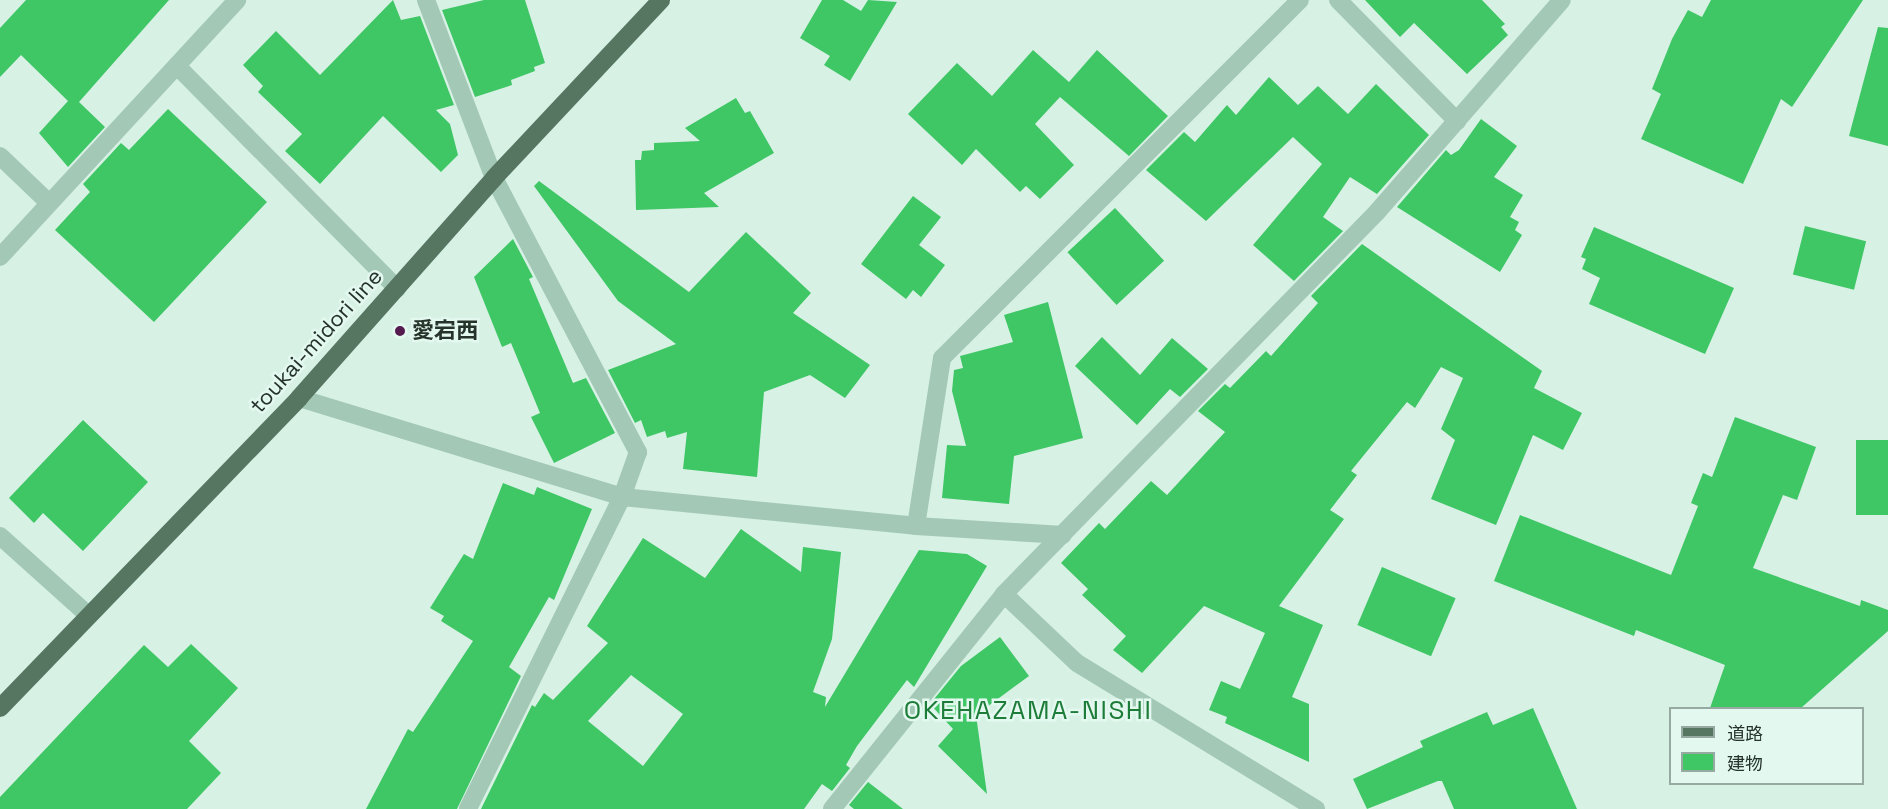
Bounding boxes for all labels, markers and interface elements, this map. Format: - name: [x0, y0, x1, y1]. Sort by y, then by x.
- street label: toukai-midori line: [244, 263, 388, 419]
- place label: 愛宕西: [412, 318, 478, 344]
- marker: 愛宕西: [393, 324, 407, 338]
- district label: OKEHAZAMA-NISHI: [904, 695, 1152, 727]
- legend: [1669, 707, 1864, 785]
- text: 道路: [1727, 722, 1763, 745]
- text: 建物: [1727, 752, 1763, 775]

